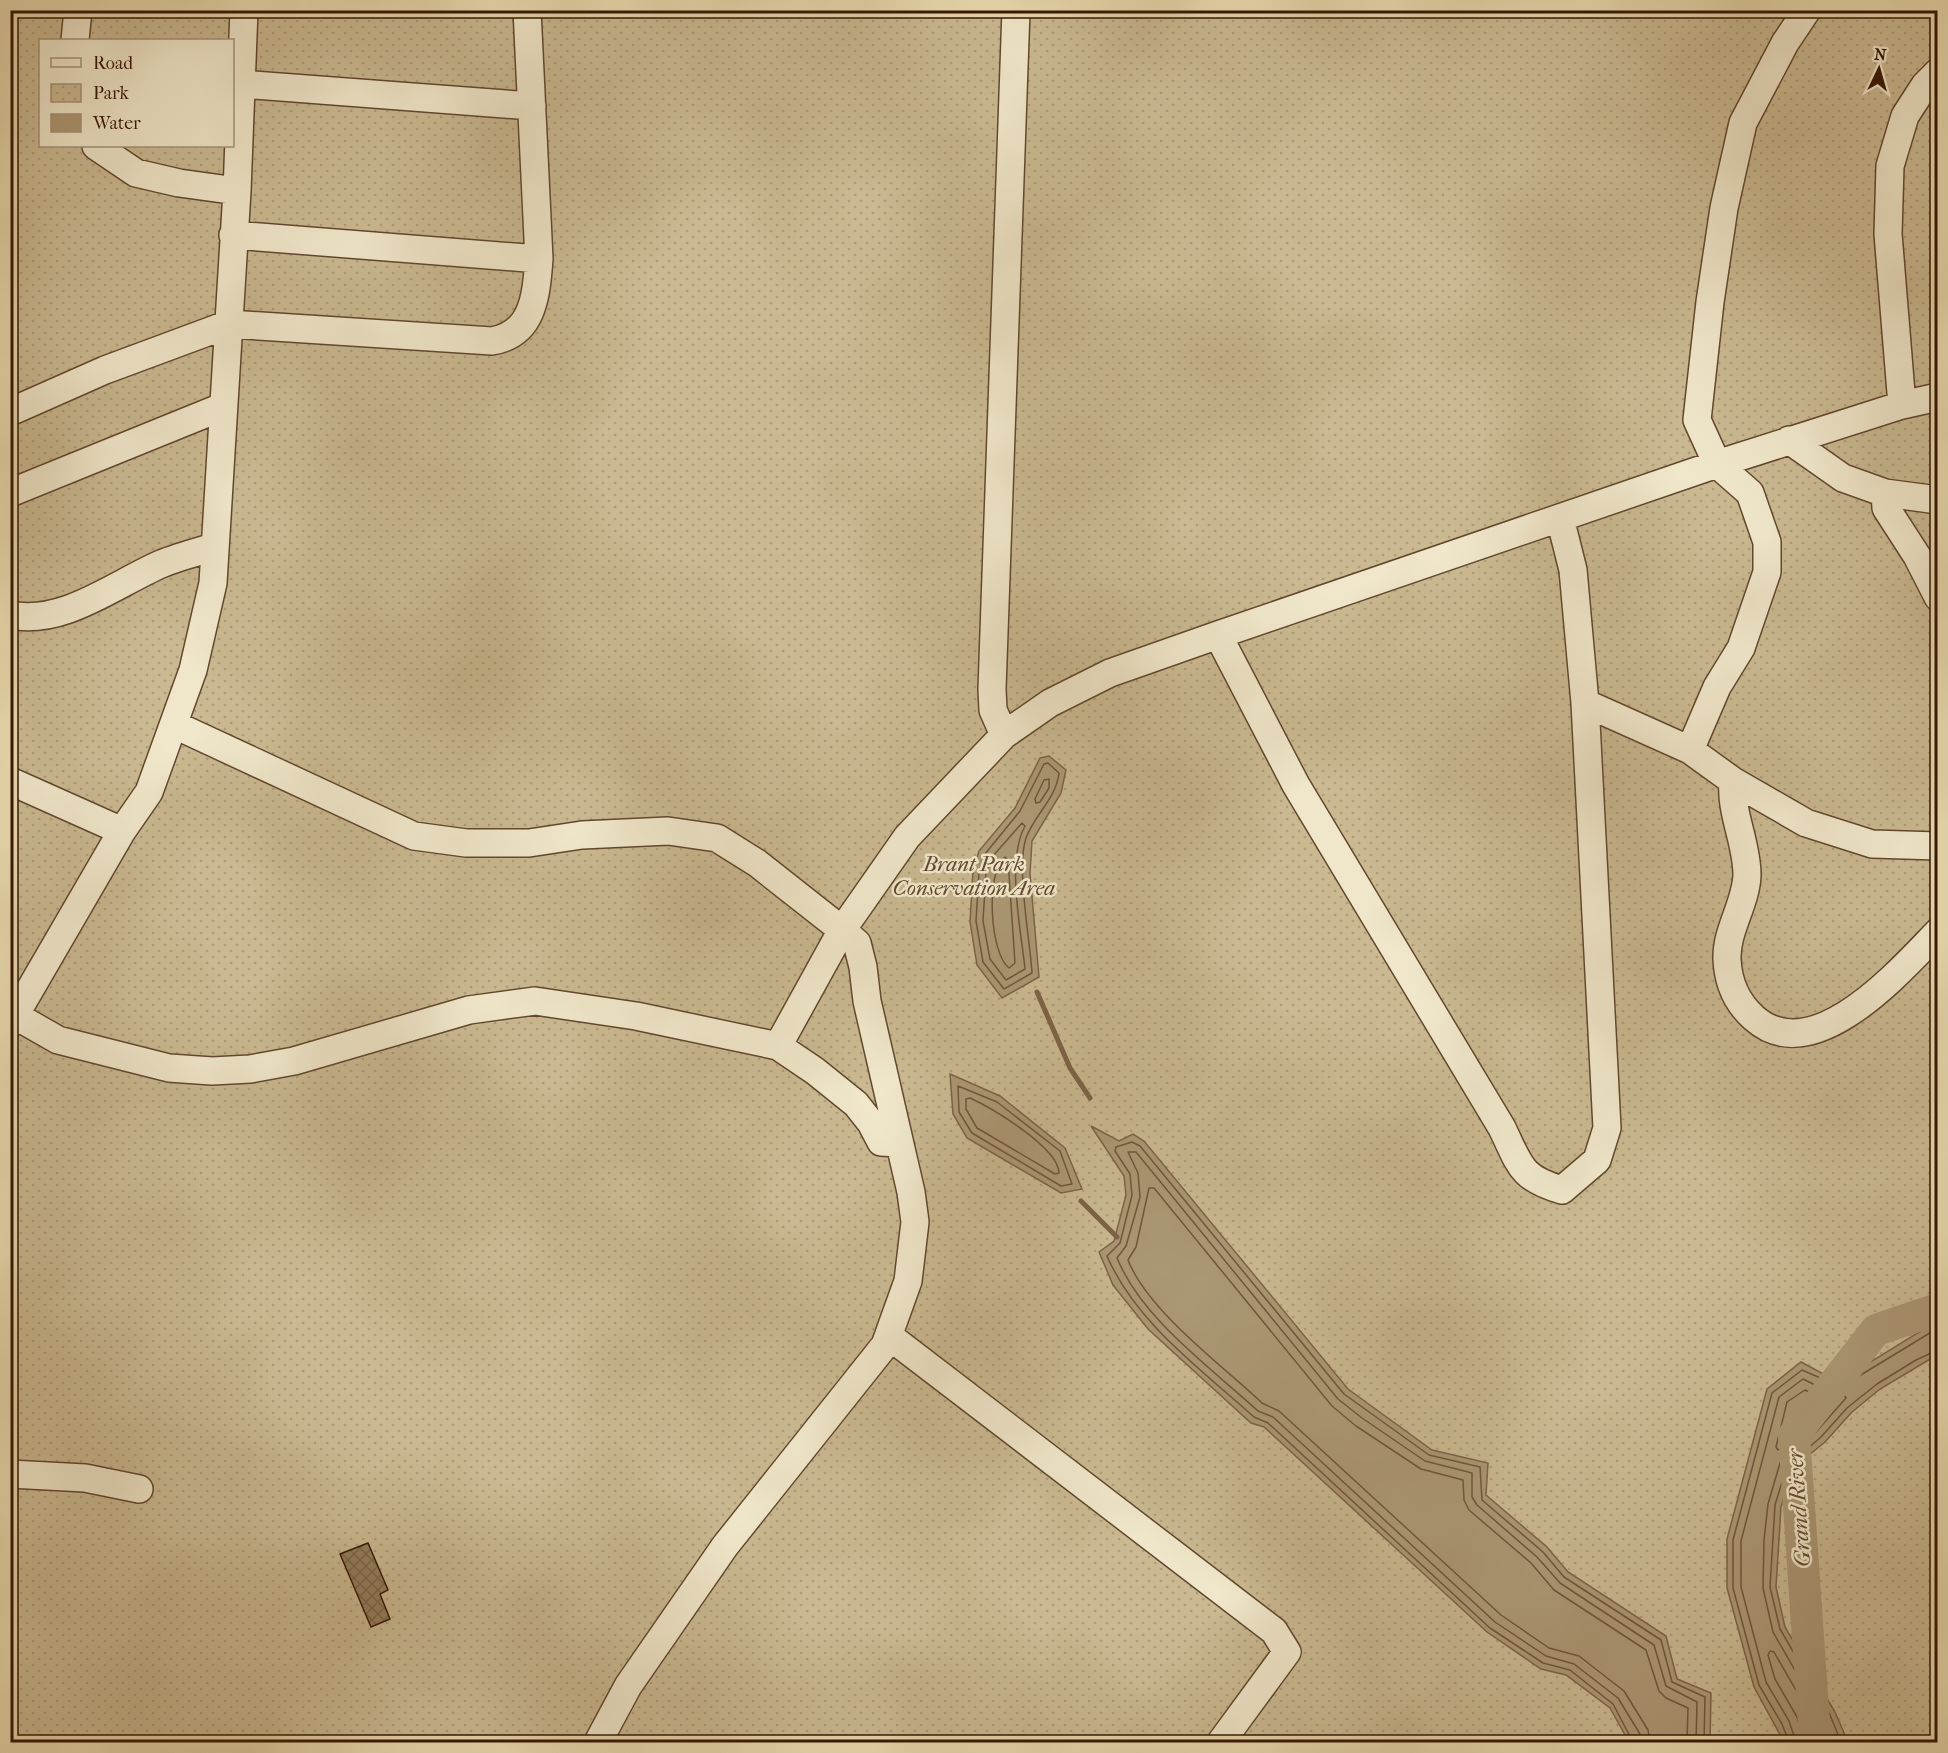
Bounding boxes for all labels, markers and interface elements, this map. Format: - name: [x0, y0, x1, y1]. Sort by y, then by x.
- legend: [39, 39, 234, 147]
- north arrow: [1849, 39, 1909, 99]
- text: N: [1873, 45, 1888, 65]
- text: Road: [93, 53, 133, 74]
- text: Park: [93, 83, 130, 104]
- text: Water: [92, 113, 141, 134]
- park label: Brant Park Conservation Area: [893, 852, 1055, 900]
- water label: Grand River: [1782, 1446, 1816, 1568]

